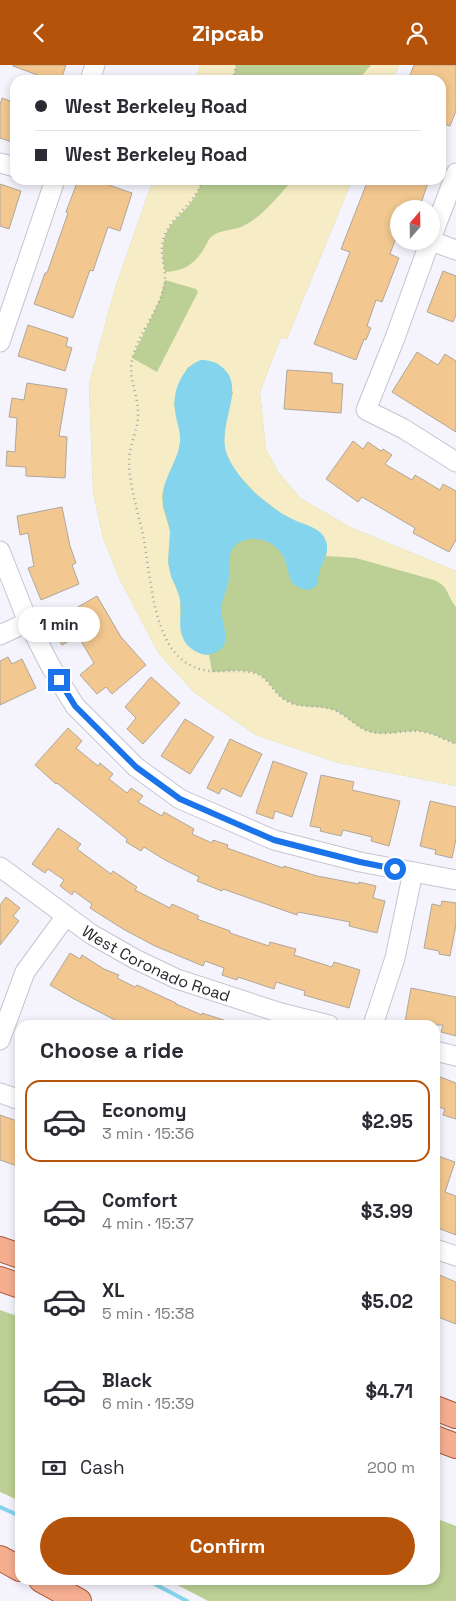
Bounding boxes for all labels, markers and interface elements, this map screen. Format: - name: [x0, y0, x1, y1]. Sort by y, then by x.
- icon: back: [25, 19, 53, 47]
- text: Zipcab: [192, 19, 264, 47]
- icon: person: [403, 19, 431, 47]
- text: West Berkeley Road: [65, 94, 247, 119]
- text: West Berkeley Road: [65, 142, 247, 167]
- north arrow: [390, 200, 440, 250]
- map controls: [390, 200, 440, 250]
- callout: 1 min: [18, 607, 100, 643]
- text: 1 min: [39, 614, 79, 635]
- route end: [48, 669, 70, 691]
- route start: [384, 858, 406, 880]
- street label: West Coronado Road: [78, 921, 233, 1007]
- text: Choose a ride: [40, 1036, 184, 1064]
- text: Economy: [102, 1098, 186, 1123]
- icon: car: [42, 1099, 87, 1144]
- text: $2.95: [361, 1109, 413, 1134]
- text: 3 min · 15:36: [102, 1123, 194, 1144]
- text: Comfort: [102, 1188, 178, 1213]
- icon: car: [42, 1189, 87, 1234]
- text: $3.99: [361, 1199, 413, 1224]
- text: 4 min · 15:37: [102, 1213, 194, 1234]
- text: XL: [102, 1278, 125, 1303]
- icon: car: [42, 1279, 87, 1324]
- text: $5.02: [361, 1289, 413, 1314]
- text: 5 min · 15:38: [102, 1303, 194, 1324]
- text: Black: [102, 1368, 152, 1393]
- icon: car: [42, 1369, 87, 1414]
- text: $4.71: [365, 1379, 413, 1404]
- text: 6 min · 15:39: [102, 1393, 194, 1414]
- icon: cash: [40, 1454, 68, 1482]
- text: Cash: [80, 1455, 125, 1480]
- text: 200 m: [367, 1457, 415, 1478]
- button: Confirm: [40, 1517, 415, 1575]

